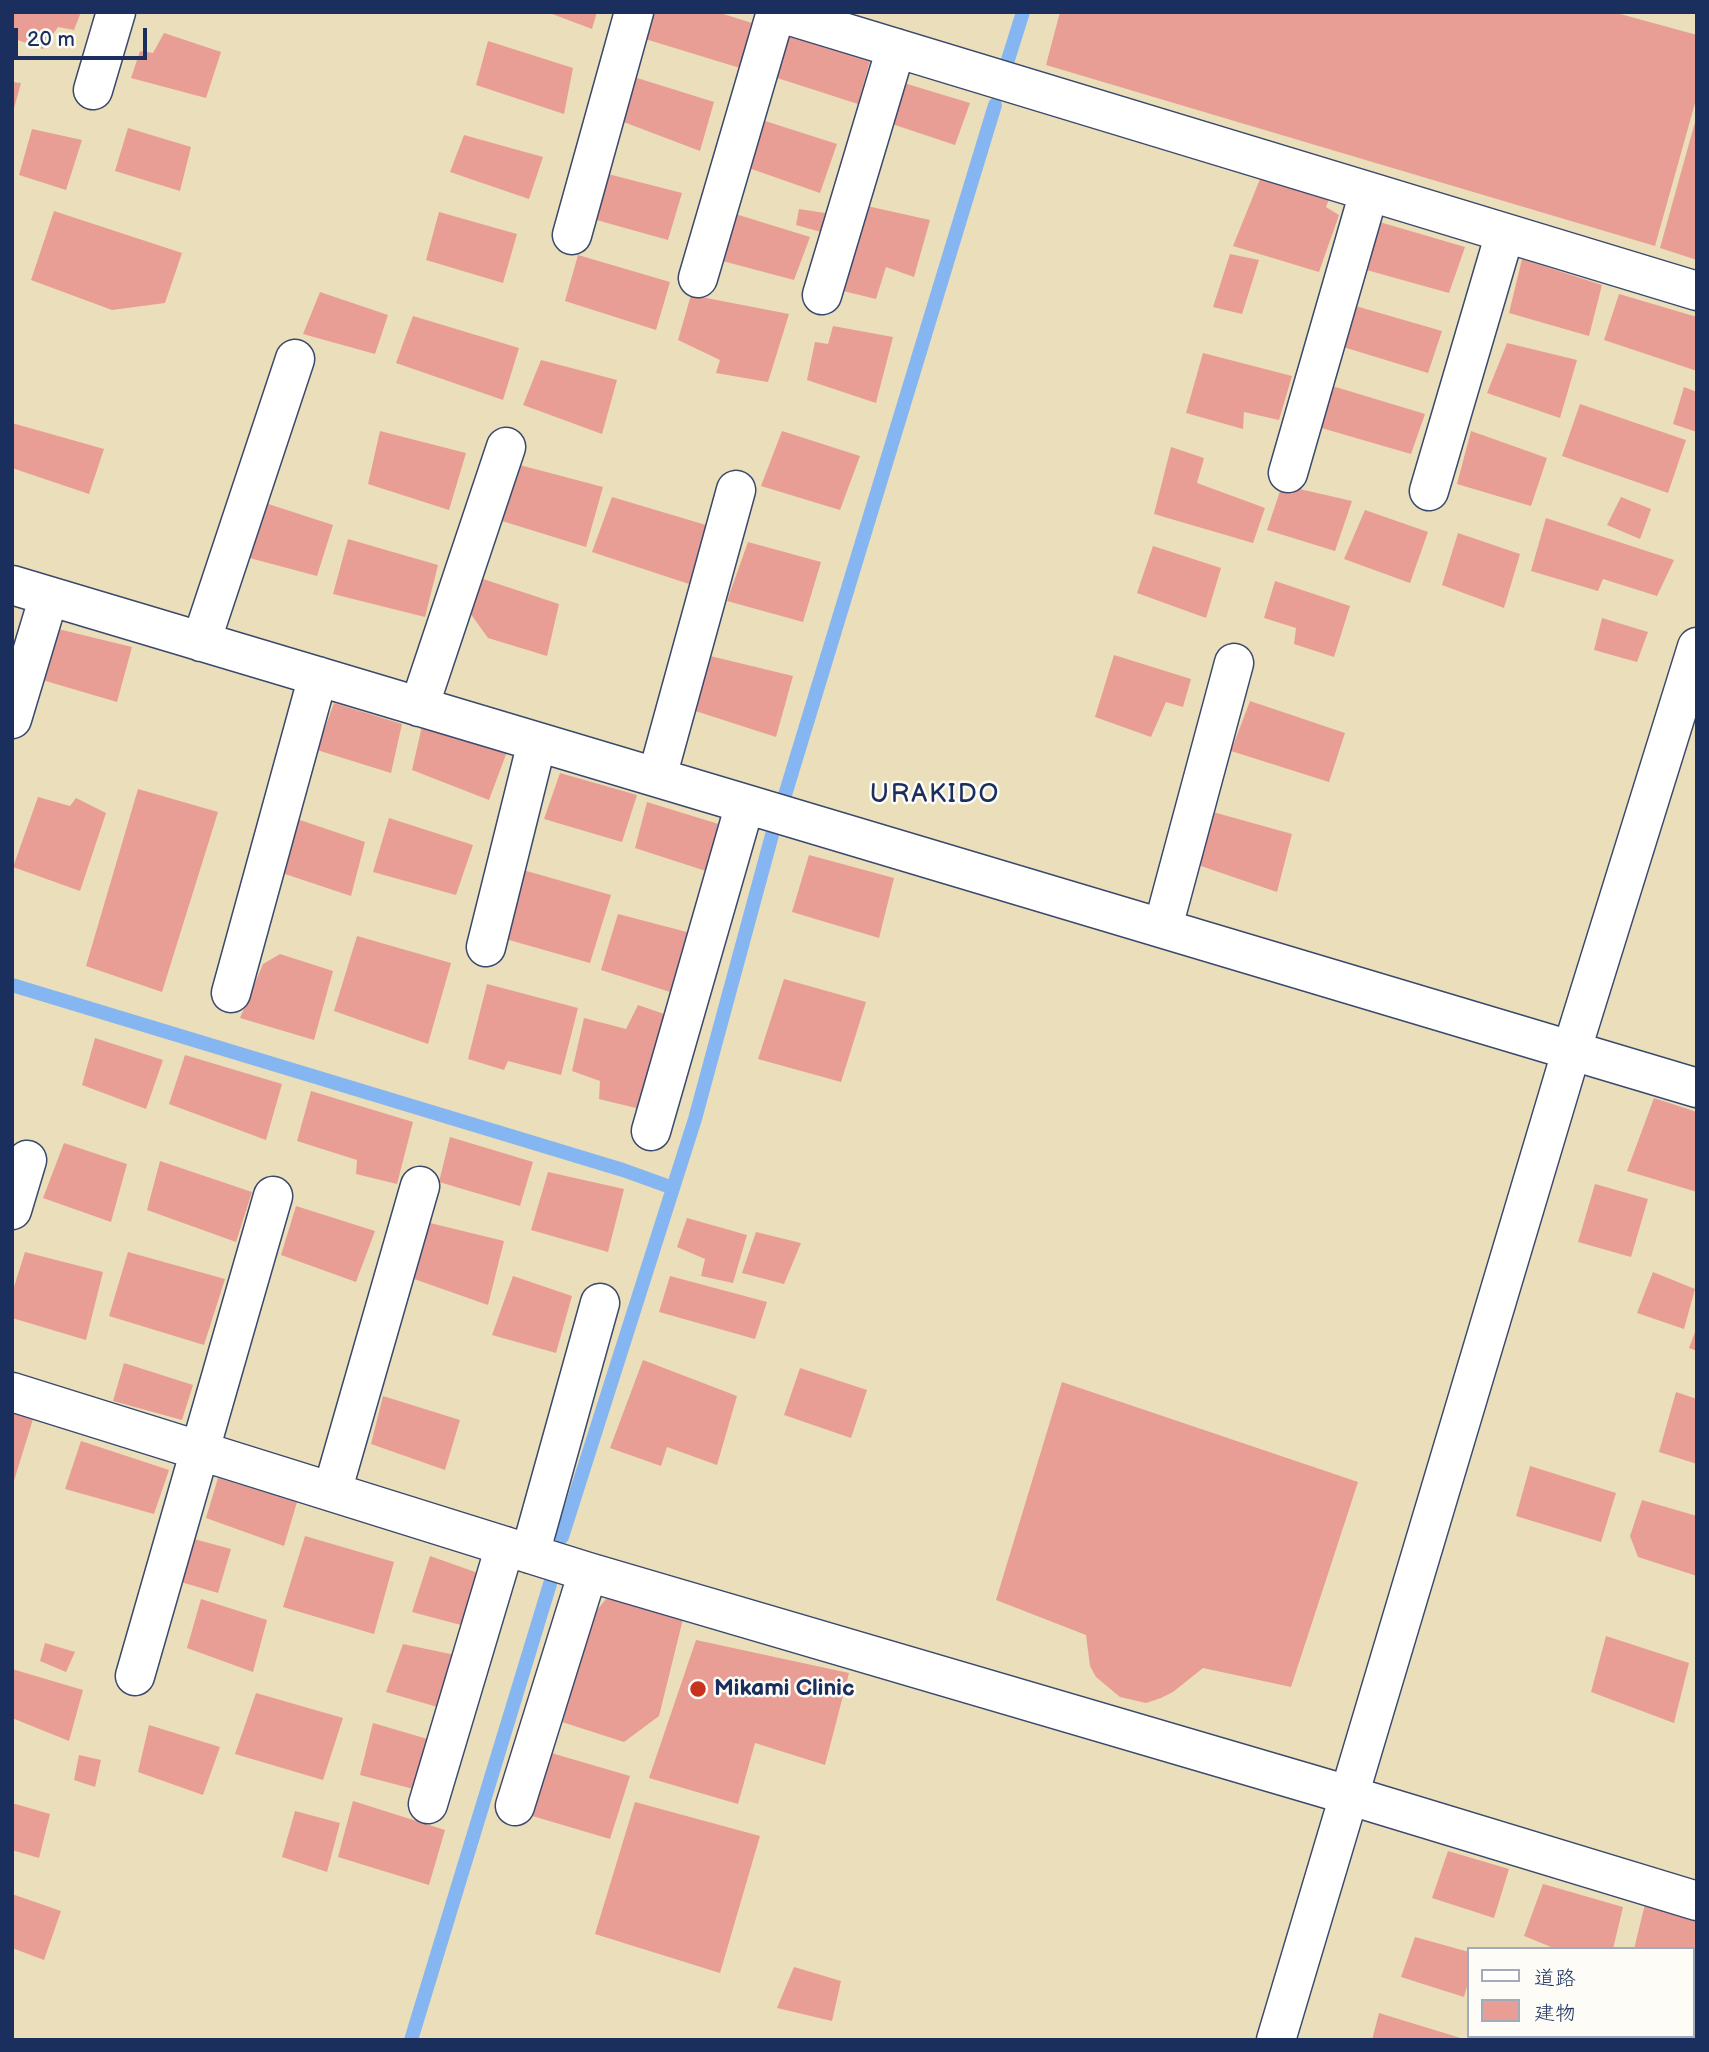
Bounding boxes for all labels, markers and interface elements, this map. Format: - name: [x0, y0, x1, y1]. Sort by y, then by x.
- scale bar: [18, 14, 150, 58]
- text: 20 m: [27, 27, 75, 52]
- district label: URAKIDO: [871, 779, 999, 811]
- place label: Mikami Clinic: [714, 1675, 855, 1703]
- marker: Mikami Clinic: [688, 1679, 708, 1699]
- legend: [1468, 1947, 1695, 2038]
- text: 道路: [1534, 1966, 1576, 1991]
- text: 建物: [1534, 2001, 1576, 2026]

